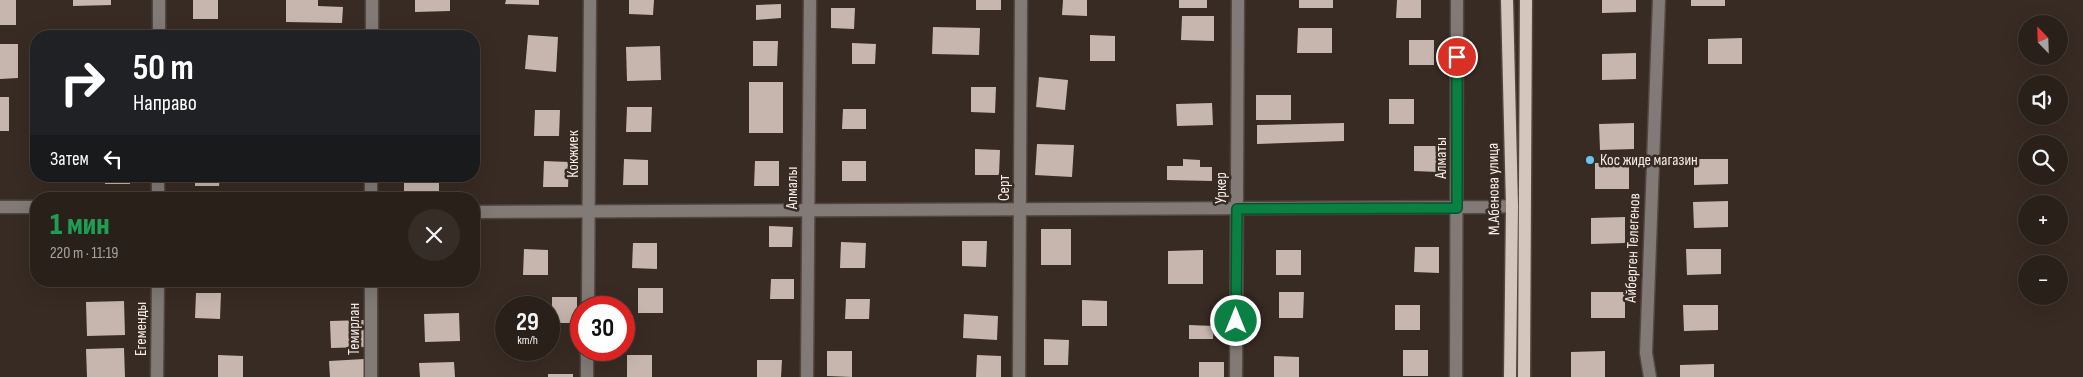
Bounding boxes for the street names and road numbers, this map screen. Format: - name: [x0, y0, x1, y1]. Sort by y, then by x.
- street label: Кокжиек: [564, 129, 583, 178]
- street label: Алматы: [1432, 137, 1451, 180]
- street label: М.Абенова улица: [1484, 143, 1504, 235]
- street label: Алмалы: [783, 167, 802, 210]
- street label: Уркер: [1212, 172, 1231, 204]
- street label: Серт: [995, 174, 1014, 201]
- street label: Айберген Телегенов: [1622, 193, 1644, 304]
- street label: Егеменды: [132, 302, 151, 356]
- street label: Темирлан: [345, 303, 364, 355]

